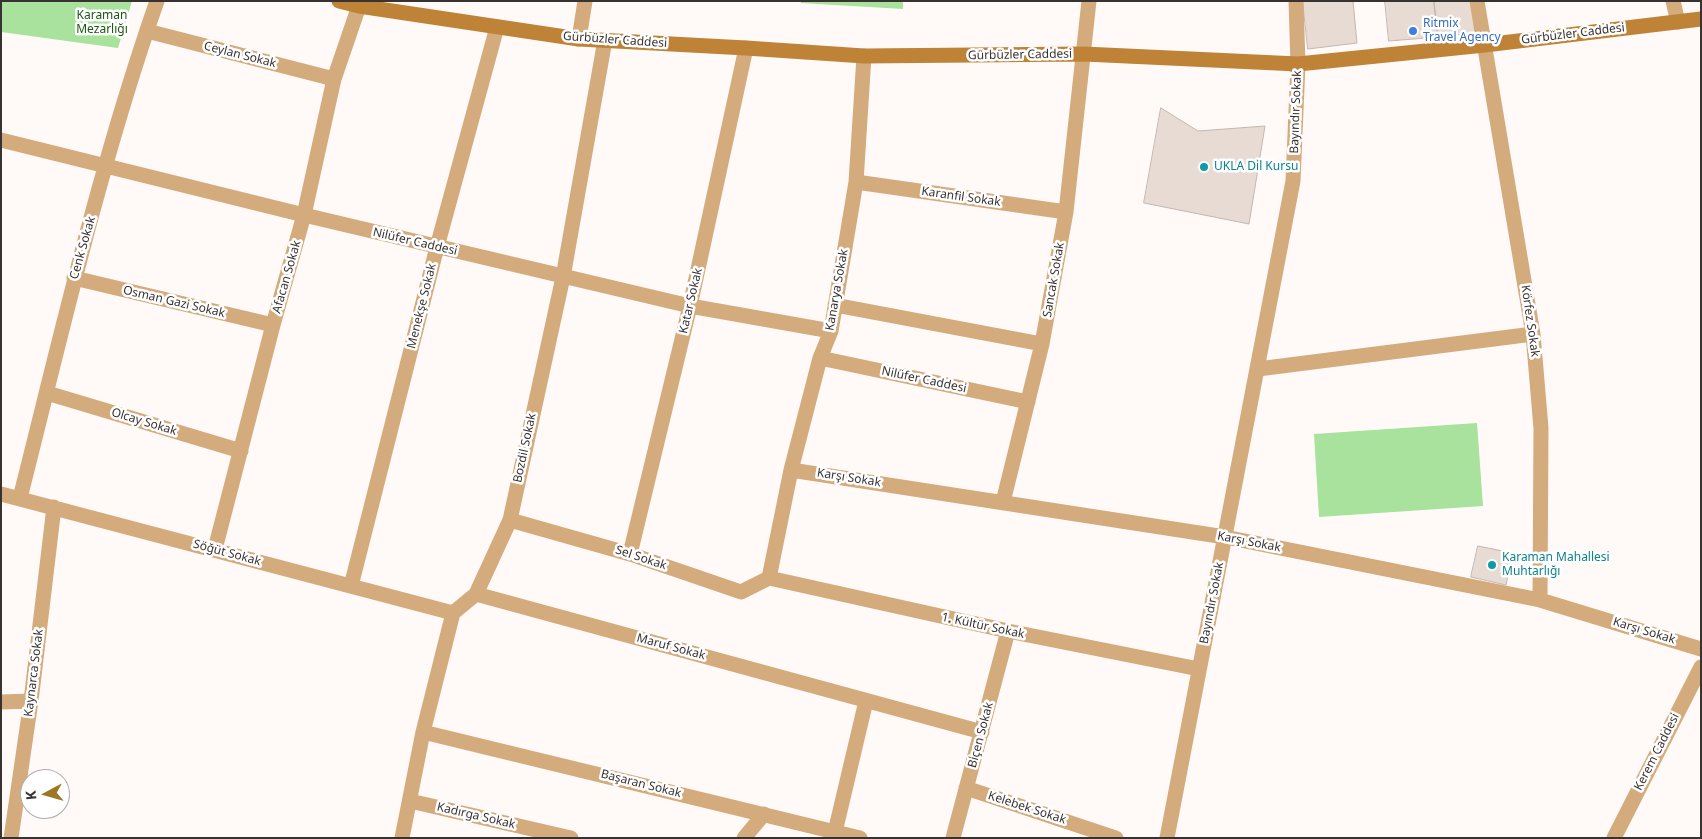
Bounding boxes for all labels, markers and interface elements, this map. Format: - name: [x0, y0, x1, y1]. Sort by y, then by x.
- park label: Karaman Mezarlığı: [76, 9, 128, 37]
- place label: Ritmix Travel Agency: [1423, 17, 1501, 45]
- street label: Gürbüzler Caddesi: [1520, 21, 1626, 47]
- marker: Ritmix Travel Agency: [1407, 25, 1419, 37]
- street label: Gürbüzler Caddesi: [563, 29, 667, 51]
- street label: Ceylan Sokak: [202, 39, 278, 71]
- street label: Gürbüzler Caddesi: [968, 47, 1072, 63]
- street label: Bayındır Sokak: [1287, 70, 1305, 154]
- place label: UKLA Dil Kursu: [1214, 160, 1298, 174]
- marker: UKLA Dil Kursu: [1198, 161, 1210, 173]
- street label: Karanfil Sokak: [920, 184, 1002, 210]
- street label: Cenk Sokak: [67, 215, 99, 281]
- street label: Nilüfer Caddesi: [371, 225, 459, 259]
- street label: Afacan Sokak: [270, 239, 304, 315]
- street label: Sancak Sokak: [1040, 241, 1068, 319]
- street label: Kanarya Sokak: [823, 248, 851, 332]
- street label: Menekşe Sokak: [404, 262, 440, 350]
- street label: Katar Sokak: [676, 267, 706, 335]
- street label: Osman Gazi Sokak: [122, 283, 226, 321]
- street label: Körfez Sokak: [1518, 284, 1542, 358]
- street label: Nilüfer Caddesi: [880, 364, 968, 396]
- street label: Olcay Sokak: [110, 405, 178, 439]
- street label: Bozdil Sokak: [511, 412, 539, 484]
- street label: Karşı Sokak: [816, 466, 882, 490]
- street label: Karşı Sokak: [1216, 529, 1282, 555]
- street label: Söğüt Sokak: [192, 537, 262, 569]
- street label: Sel Sokak: [614, 543, 668, 573]
- place label: Karaman Mahallesi Muhtarlığı: [1502, 551, 1610, 579]
- marker: Karaman Mahallesi Muhtarlığı: [1486, 559, 1498, 571]
- street label: Bayındır Sokak: [1197, 561, 1227, 645]
- street label: 1. Kültür Sokak: [940, 610, 1026, 642]
- street label: Karşı Sokak: [1611, 615, 1677, 647]
- street label: Kaynarca Sokak: [21, 628, 47, 718]
- street label: Maruf Sokak: [635, 631, 707, 663]
- street label: Biçen Sokak: [965, 701, 997, 769]
- street label: Kerem Caddesi: [1631, 711, 1683, 793]
- street label: Başaran Sokak: [599, 767, 683, 801]
- north arrow: [20, 769, 70, 819]
- street label: Kelebek Sokak: [986, 789, 1068, 827]
- text: K: [21, 790, 41, 801]
- street label: Kadırga Sokak: [435, 800, 517, 832]

